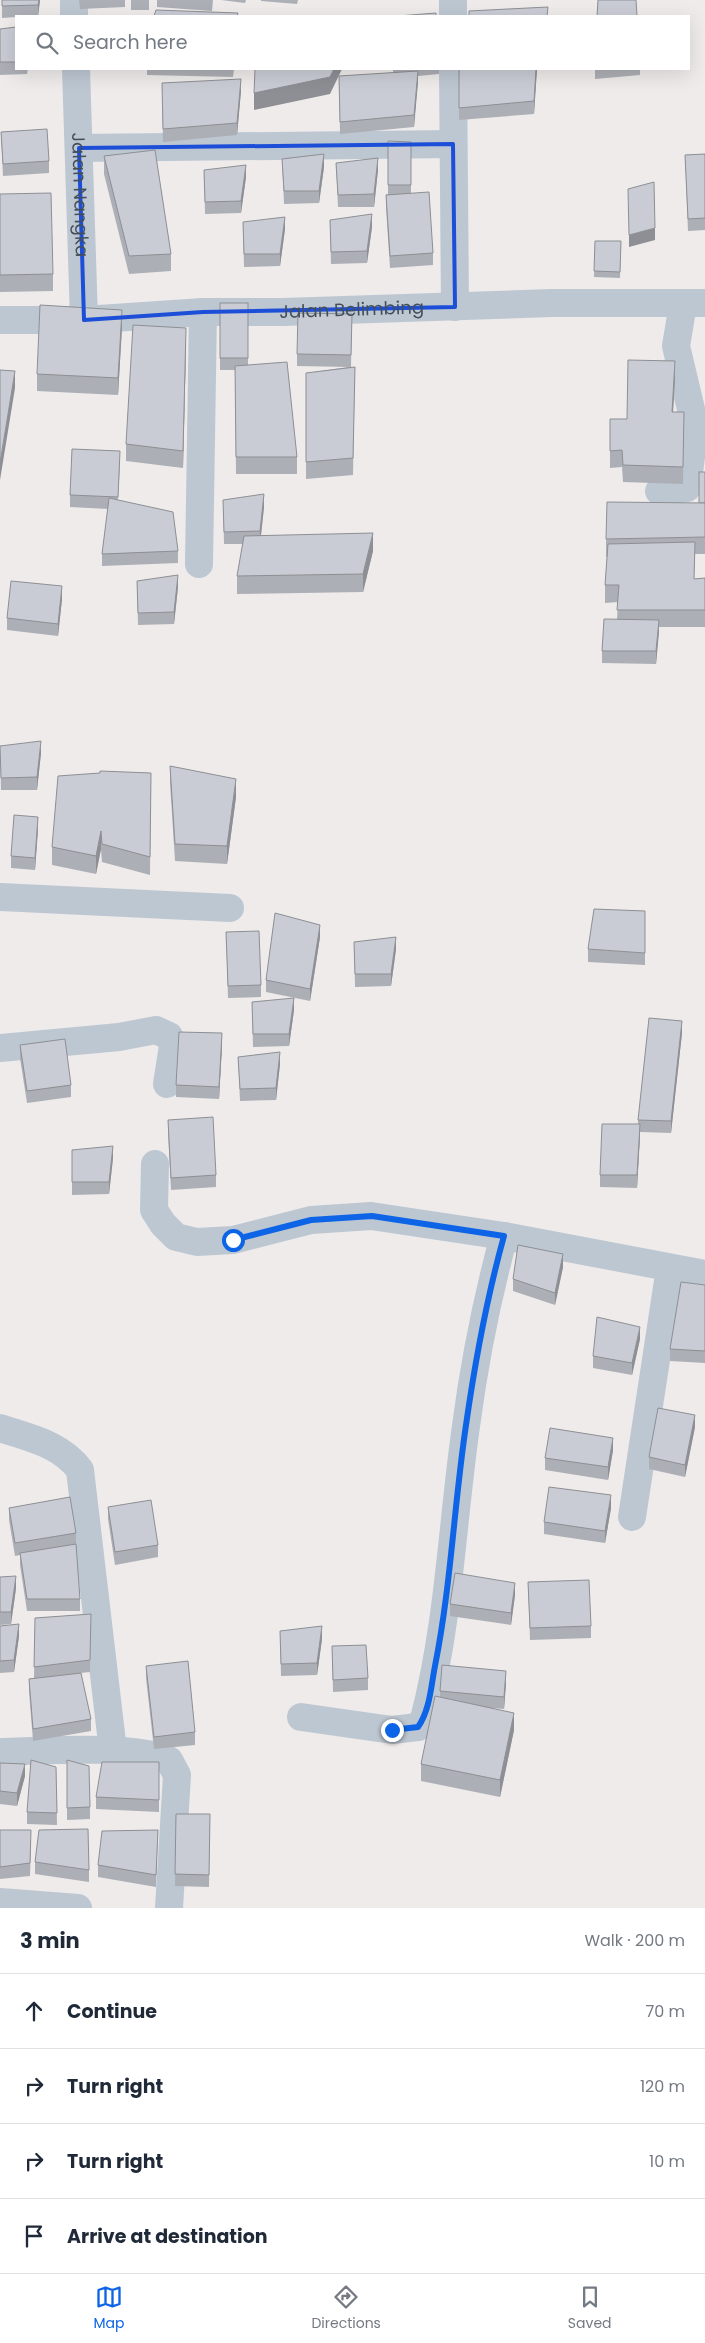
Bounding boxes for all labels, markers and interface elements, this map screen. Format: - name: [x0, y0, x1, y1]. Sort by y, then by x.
- search box: [15, 15, 690, 70]
- icon: search: [33, 29, 61, 57]
- text: Search here: [73, 29, 187, 56]
- street label: Jalan Nangka: [66, 132, 95, 258]
- street label: Jalan Belimbing: [279, 294, 424, 324]
- route start: [222, 1229, 245, 1252]
- route end: [381, 1719, 404, 1742]
- text: 3 min: [20, 1926, 80, 1955]
- text: Walk · 200 m: [584, 1929, 685, 1952]
- icon: ahead: [20, 1997, 48, 2025]
- text: Continue: [67, 1998, 157, 2025]
- text: 70 m: [645, 2000, 685, 2023]
- icon: right: [20, 2072, 48, 2100]
- text: Turn right: [67, 2073, 163, 2100]
- text: 120 m: [640, 2075, 685, 2098]
- icon: right: [20, 2147, 48, 2175]
- text: Turn right: [67, 2148, 163, 2175]
- text: 10 m: [649, 2150, 685, 2173]
- icon: arrive: [20, 2222, 48, 2250]
- text: Arrive at destination: [67, 2223, 268, 2250]
- tab: Map: [93, 2283, 124, 2334]
- tab: Directions: [311, 2283, 381, 2334]
- tab: Saved: [568, 2283, 612, 2334]

